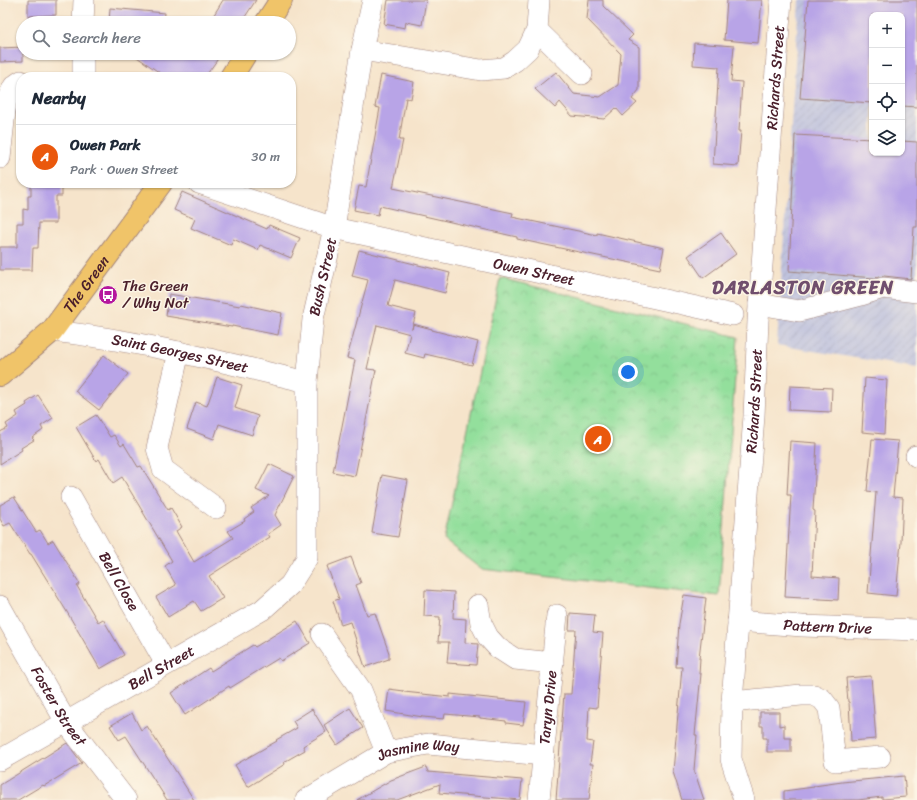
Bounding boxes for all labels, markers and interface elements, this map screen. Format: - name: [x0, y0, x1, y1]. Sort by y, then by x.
- map controls: [869, 12, 905, 156]
- button: +: [869, 12, 905, 48]
- search box: [16, 16, 296, 60]
- street label: Richards Street: [759, 24, 792, 131]
- text: Search here: [62, 25, 141, 51]
- icon: search: [30, 27, 52, 49]
- button: −: [869, 48, 905, 84]
- text: Nearby: [32, 83, 86, 113]
- button: locate: [869, 84, 905, 120]
- button: layers: [869, 120, 905, 156]
- text: Owen Park: [70, 132, 141, 158]
- text: A: [41, 145, 49, 168]
- text: 30 m: [251, 145, 280, 168]
- text: Park · Owen Street: [70, 158, 179, 181]
- street label: Bush Street: [301, 234, 344, 319]
- street label: The Green: [56, 250, 117, 319]
- street label: Owen Street: [491, 250, 578, 293]
- district label: DARLASTON GREEN: [712, 271, 894, 304]
- place label: The Green / Why Not: [122, 273, 190, 316]
- bus stop icon: The Green / Why Not: [97, 284, 119, 306]
- street label: Saint Georges Street: [110, 326, 251, 381]
- street label: Richards Street: [738, 348, 770, 454]
- your location: [618, 362, 638, 382]
- pin: A: [585, 424, 611, 454]
- street label: Bell Close: [92, 547, 146, 616]
- street label: Pattern Drive: [782, 612, 873, 641]
- street label: Bell Street: [123, 638, 200, 697]
- street label: Foster Street: [24, 661, 94, 753]
- street label: Taryn Drive: [531, 669, 565, 746]
- street label: Jasmine Way: [371, 731, 461, 768]

